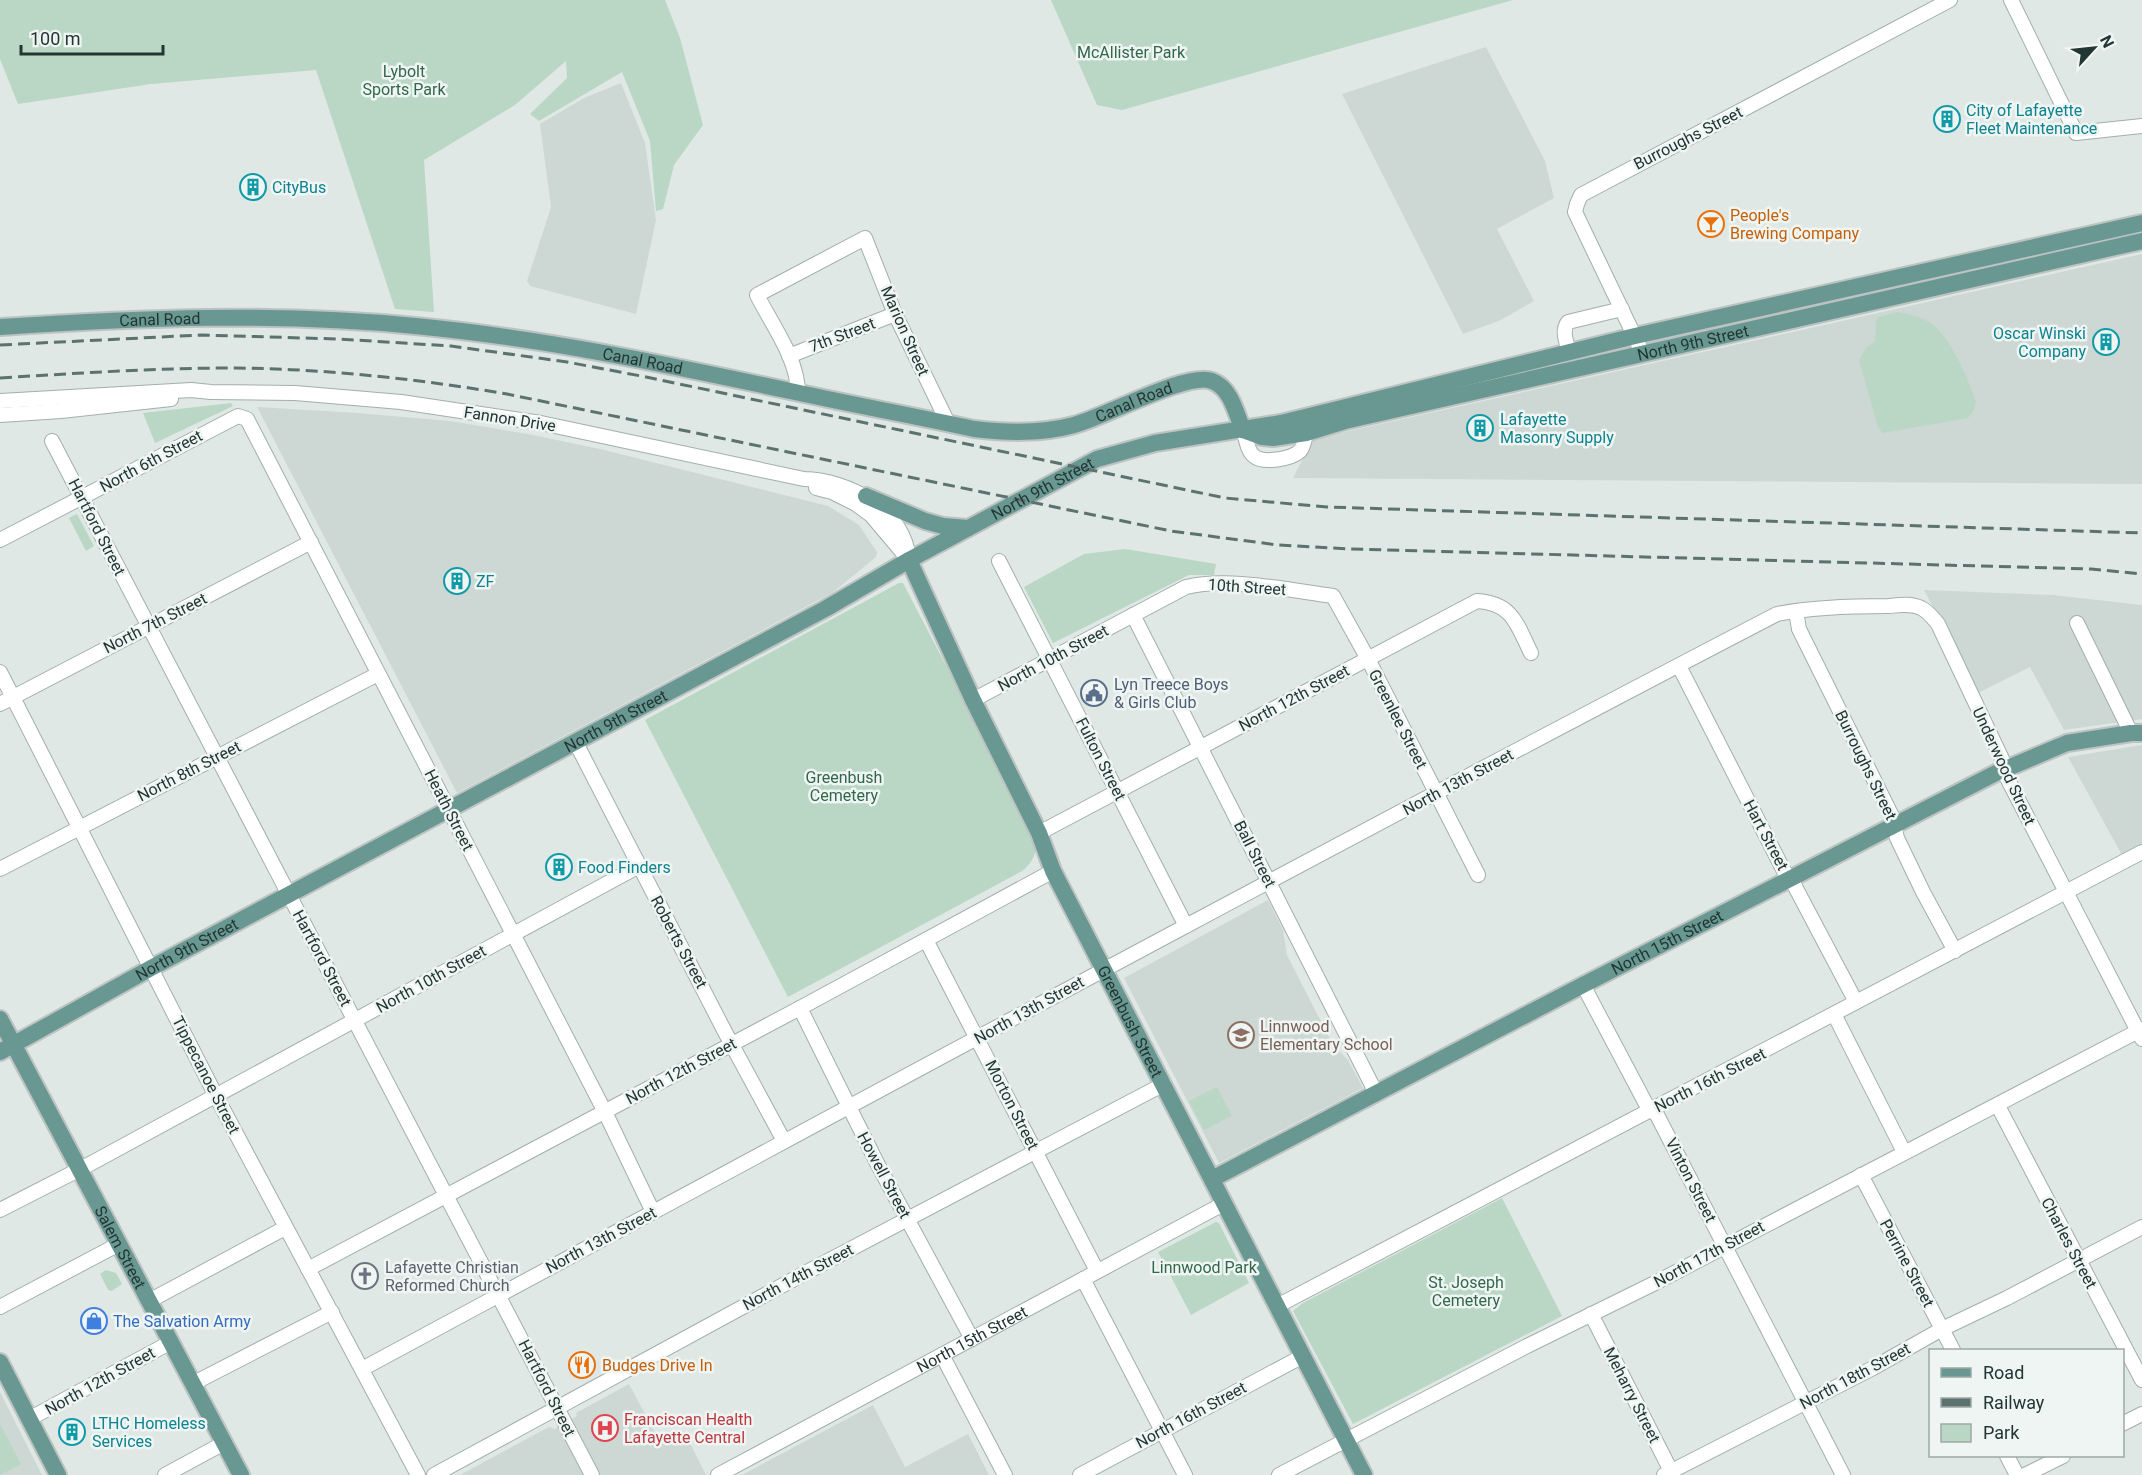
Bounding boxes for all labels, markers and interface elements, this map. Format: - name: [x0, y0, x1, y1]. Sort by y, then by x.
- scale bar: [21, 18, 164, 56]
- north arrow: [2064, 18, 2124, 78]
- text: 100 m: [30, 28, 81, 49]
- text: N: [2096, 32, 2118, 51]
- park label: McAllister Park: [1077, 43, 1186, 62]
- park label: Lybolt Sports Park: [362, 62, 446, 99]
- place label: City of Lafayette Fleet Maintenance: [1966, 101, 2097, 138]
- street label: Burroughs Street: [1630, 102, 1746, 174]
- building icon: City of Lafayette Fleet Maintenance: [1932, 104, 1962, 134]
- building icon: CityBus: [238, 172, 268, 202]
- place label: CityBus: [272, 178, 326, 197]
- place label: People's Brewing Company: [1730, 206, 1860, 243]
- bar icon: People's Brewing Company: [1696, 209, 1726, 239]
- street label: Marion Street: [877, 283, 933, 379]
- street label: Canal Road: [119, 308, 201, 330]
- street label: 7th Street: [806, 314, 878, 356]
- street label: North 9th Street: [1635, 321, 1750, 364]
- place label: Oscar Winski Company: [1993, 324, 2086, 361]
- building icon: Oscar Winski Company: [2091, 327, 2121, 357]
- street label: Canal Road: [601, 344, 685, 378]
- street label: Canal Road: [1092, 378, 1175, 426]
- street label: Fannon Drive: [463, 402, 557, 436]
- place label: Lafayette Masonry Supply: [1500, 410, 1614, 447]
- building icon: Lafayette Masonry Supply: [1465, 413, 1495, 443]
- street label: North 6th Street: [96, 426, 206, 496]
- street label: North 9th Street: [988, 453, 1097, 524]
- street label: Hartford Street: [64, 475, 130, 579]
- building icon: ZF: [442, 566, 472, 596]
- place label: ZF: [476, 572, 495, 591]
- street label: 10th Street: [1207, 575, 1287, 599]
- street label: North 7th Street: [100, 589, 210, 657]
- street label: North 10th Street: [994, 621, 1112, 695]
- street label: North 12th Street: [1235, 661, 1353, 735]
- street label: Greenlee Street: [1365, 666, 1431, 772]
- place label: Lyn Treece Boys & Girls Club: [1114, 675, 1228, 712]
- public building icon: Lyn Treece Boys & Girls Club: [1079, 678, 1109, 708]
- street label: North 9th Street: [561, 686, 670, 756]
- street label: Underwood Street: [1968, 704, 2040, 828]
- street label: Burroughs Street: [1831, 707, 1901, 823]
- street label: Fulton Street: [1072, 714, 1130, 804]
- street label: North 8th Street: [134, 737, 244, 805]
- street label: North 13th Street: [1399, 745, 1517, 819]
- street label: Heath Street: [420, 766, 478, 854]
- park label: Greenbush Cemetery: [806, 768, 882, 805]
- street label: Hart Street: [1739, 796, 1793, 874]
- street label: Ball Street: [1230, 817, 1280, 891]
- building icon: Food Finders: [544, 852, 574, 882]
- place label: Food Finders: [578, 858, 671, 877]
- street label: Roberts Street: [647, 893, 711, 991]
- street label: North 15th Street: [1608, 905, 1726, 978]
- street label: Hartford Street: [289, 907, 355, 1009]
- street label: North 9th Street: [132, 914, 241, 984]
- street label: North 10th Street: [373, 941, 489, 1017]
- street label: Greenbush Street: [1094, 962, 1167, 1080]
- street label: North 13th Street: [971, 972, 1087, 1048]
- street label: Tippecanoe Street: [168, 1013, 244, 1137]
- place label: Linnwood Elementary School: [1260, 1017, 1393, 1054]
- school or university icon: Linnwood Elementary School: [1226, 1020, 1256, 1050]
- street label: North 12th Street: [622, 1034, 740, 1108]
- street label: North 16th Street: [1651, 1044, 1769, 1116]
- street label: Morton Street: [981, 1057, 1043, 1153]
- street label: Howell Street: [853, 1129, 915, 1221]
- street label: Vinton Street: [1662, 1135, 1720, 1225]
- street label: Charles Street: [2037, 1194, 2101, 1292]
- street label: Salem Street: [91, 1203, 150, 1292]
- street label: North 13th Street: [542, 1203, 660, 1277]
- street label: Perrine Street: [1876, 1216, 1938, 1310]
- street label: North 17th Street: [1650, 1217, 1768, 1291]
- street label: North 14th Street: [739, 1240, 857, 1314]
- place label: Lafayette Christian Reformed Church: [385, 1258, 519, 1295]
- park label: Linnwood Park: [1151, 1258, 1258, 1277]
- church icon: Lafayette Christian Reformed Church: [350, 1261, 380, 1291]
- park label: St. Joseph Cemetery: [1428, 1273, 1504, 1310]
- street label: North 15th Street: [913, 1301, 1030, 1376]
- shop icon: The Salvation Army: [79, 1306, 109, 1336]
- place label: The Salvation Army: [113, 1312, 251, 1331]
- street label: Hartford Street: [514, 1336, 580, 1440]
- street label: North 18th Street: [1796, 1339, 1914, 1413]
- street label: North 12th Street: [42, 1343, 158, 1419]
- street label: Meharry Street: [1600, 1344, 1664, 1446]
- legend: [1929, 1349, 2124, 1457]
- restaurant icon: Budges Drive In: [567, 1350, 597, 1380]
- place label: Budges Drive In: [602, 1356, 713, 1375]
- text: Road: [1983, 1362, 2024, 1383]
- street label: North 16th Street: [1132, 1378, 1250, 1452]
- text: Railway: [1983, 1392, 2045, 1413]
- place label: Franciscan Health Lafayette Central: [624, 1410, 752, 1447]
- hospital icon: Franciscan Health Lafayette Central: [590, 1413, 620, 1443]
- place label: LTHC Homeless Services: [92, 1414, 206, 1451]
- building icon: LTHC Homeless Services: [57, 1417, 87, 1447]
- text: Park: [1983, 1422, 2020, 1443]

